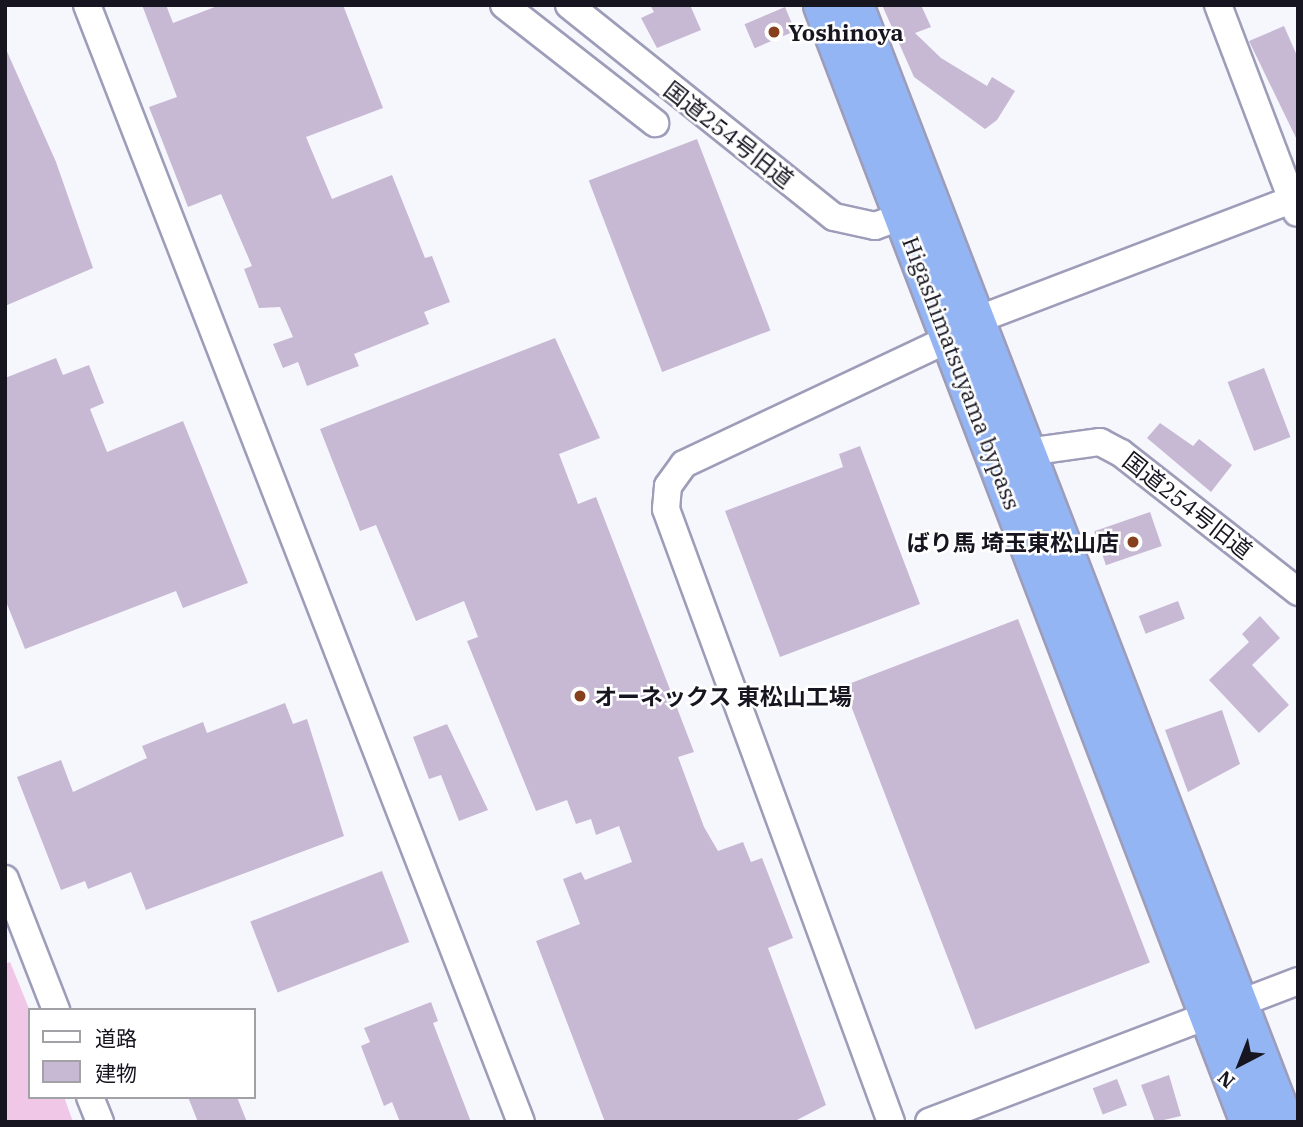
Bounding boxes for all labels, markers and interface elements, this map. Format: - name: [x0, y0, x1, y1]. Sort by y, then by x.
- place label: Yoshinoya: [788, 18, 904, 46]
- marker: Yoshinoya: [766, 24, 782, 40]
- street label: 国道254号旧道: [659, 75, 799, 193]
- street label: Higashimatsuyama bypass: [897, 232, 1027, 514]
- street label: 国道254号旧道: [1118, 446, 1258, 564]
- place label: ばり馬 埼玉東松山店: [907, 528, 1119, 556]
- marker: ばり馬 埼玉東松山店: [1125, 534, 1141, 550]
- place label: オーネックス 東松山工場: [594, 682, 852, 710]
- marker: オーネックス 東松山工場: [572, 688, 588, 704]
- legend: [28, 1008, 256, 1099]
- text: 道路: [95, 1024, 137, 1052]
- north arrow: [1205, 1029, 1275, 1099]
- text: 建物: [95, 1059, 137, 1087]
- text: N: [1212, 1066, 1240, 1094]

